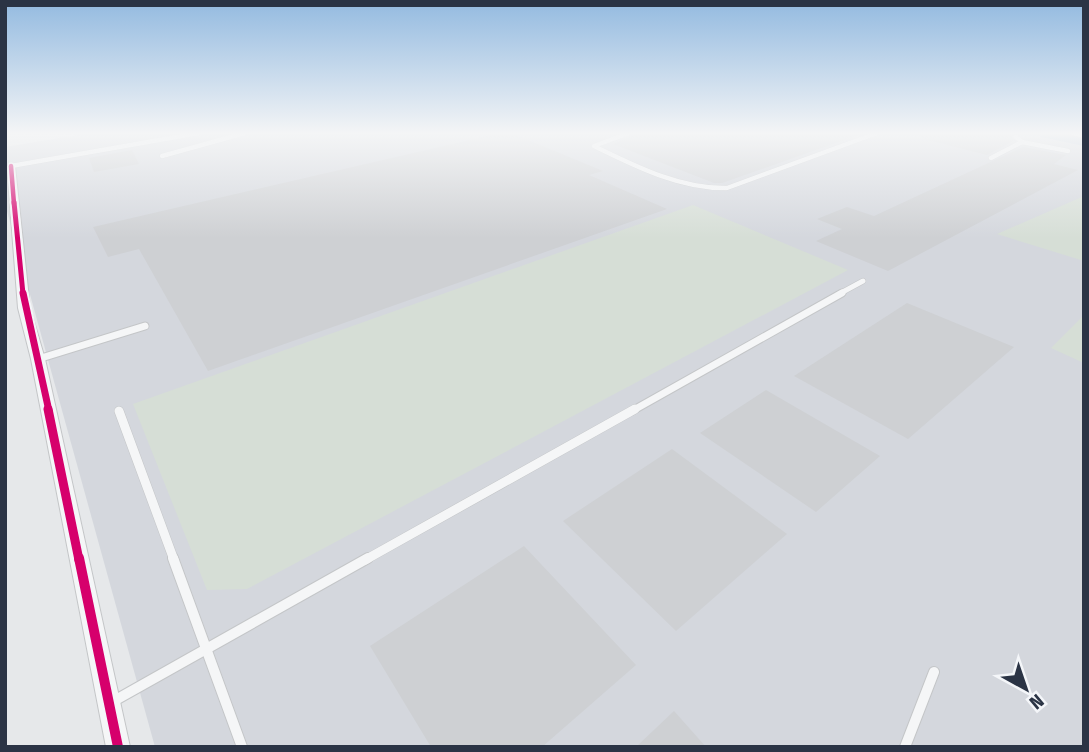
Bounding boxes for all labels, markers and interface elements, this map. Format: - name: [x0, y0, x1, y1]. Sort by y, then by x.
- north arrow: [991, 654, 1061, 724]
- text: N: [1025, 689, 1048, 714]

